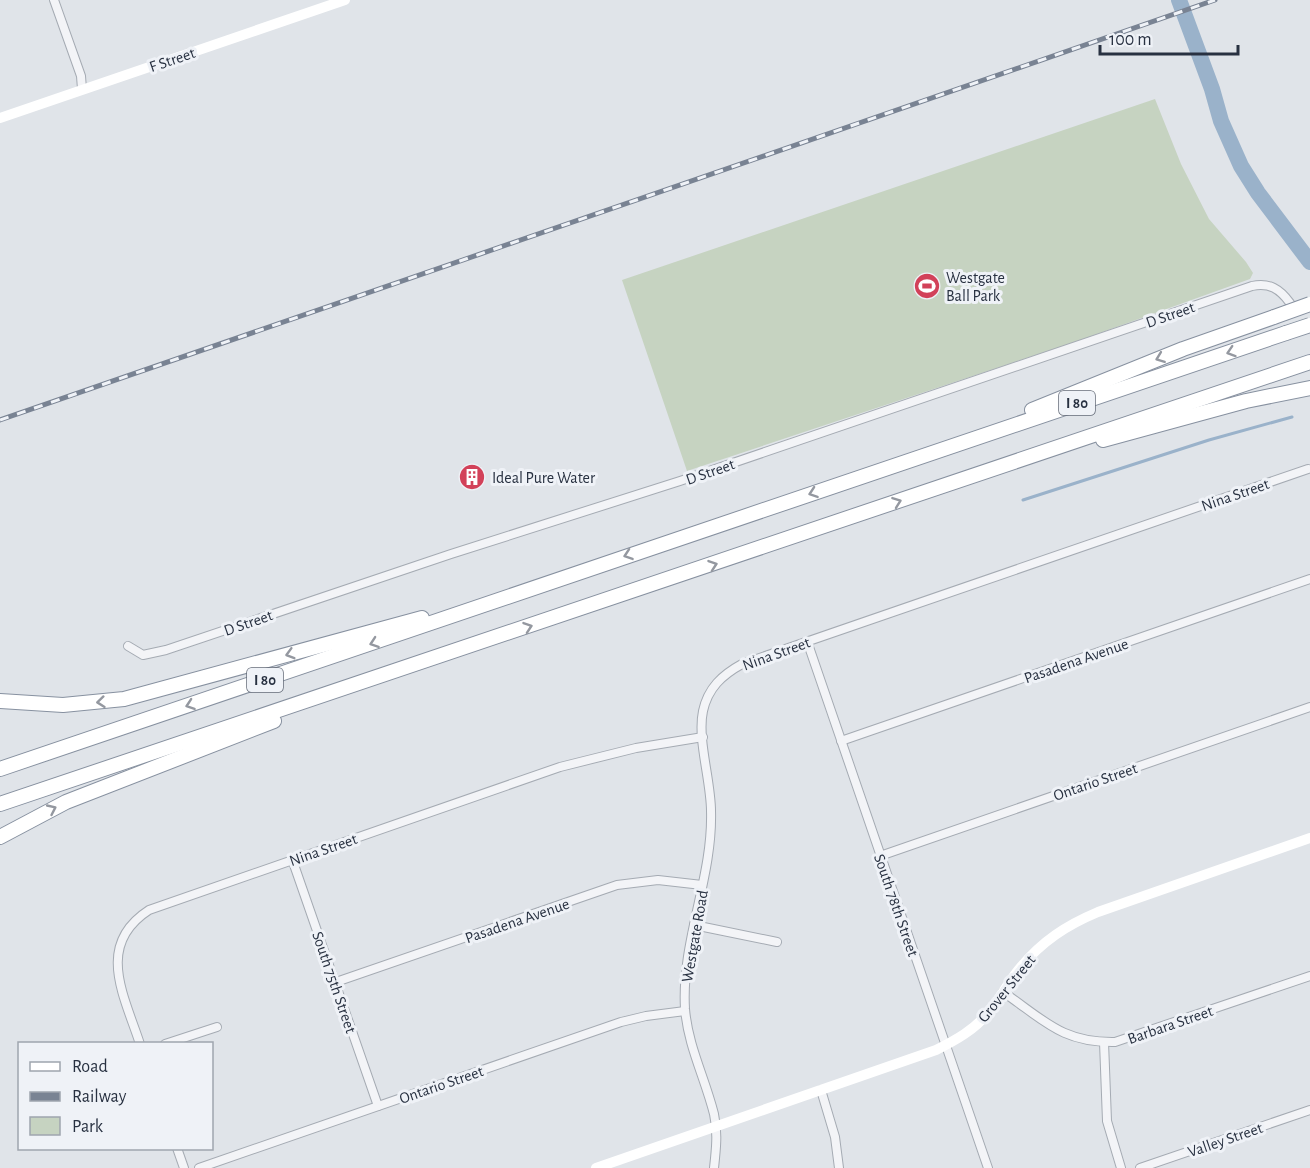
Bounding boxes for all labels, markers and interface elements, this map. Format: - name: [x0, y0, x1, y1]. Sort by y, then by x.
- scale bar: [1100, 18, 1238, 56]
- text: 100 m: [1109, 31, 1152, 49]
- street label: F Street: [147, 45, 197, 75]
- place label: Westgate Ball Park: [946, 270, 1005, 304]
- sports icon: Westgate Ball Park: [912, 271, 942, 301]
- street label: D Street: [1144, 299, 1197, 331]
- one-way arrow: [1226, 344, 1237, 357]
- one-way arrow: [1155, 351, 1166, 363]
- road number: I 80: [1059, 391, 1095, 415]
- street label: D Street: [684, 456, 737, 488]
- building icon: Ideal Pure Water: [457, 462, 487, 492]
- place label: Ideal Pure Water: [492, 470, 596, 486]
- street label: Nina Street: [1199, 476, 1271, 514]
- one-way arrow: [808, 485, 819, 498]
- one-way arrow: [891, 497, 902, 510]
- one-way arrow: [623, 548, 634, 561]
- one-way arrow: [707, 560, 718, 573]
- street label: D Street: [222, 607, 275, 639]
- one-way arrow: [522, 622, 533, 635]
- street label: Nina Street: [740, 634, 812, 674]
- one-way arrow: [370, 636, 380, 648]
- street label: Pasadena Avenue: [1022, 636, 1131, 686]
- one-way arrow: [285, 647, 296, 659]
- road number: I 80: [247, 668, 283, 692]
- one-way arrow: [97, 695, 106, 707]
- one-way arrow: [185, 698, 196, 711]
- street label: Ontario Street: [1051, 760, 1140, 804]
- one-way arrow: [45, 805, 56, 817]
- street label: Nina Street: [287, 831, 359, 869]
- street label: South 78th Street: [871, 852, 921, 959]
- street label: Westgate Road: [679, 889, 711, 984]
- street label: Pasadena Avenue: [463, 896, 572, 946]
- street label: South 75th Street: [309, 929, 359, 1035]
- street label: Grover Street: [975, 952, 1039, 1025]
- street label: Barbara Street: [1126, 1003, 1215, 1047]
- legend: [18, 1042, 213, 1150]
- text: Road: [72, 1058, 108, 1076]
- street label: Ontario Street: [397, 1063, 486, 1107]
- text: Railway: [72, 1088, 127, 1106]
- text: Park: [72, 1118, 104, 1136]
- street label: Valley Street: [1186, 1120, 1265, 1161]

